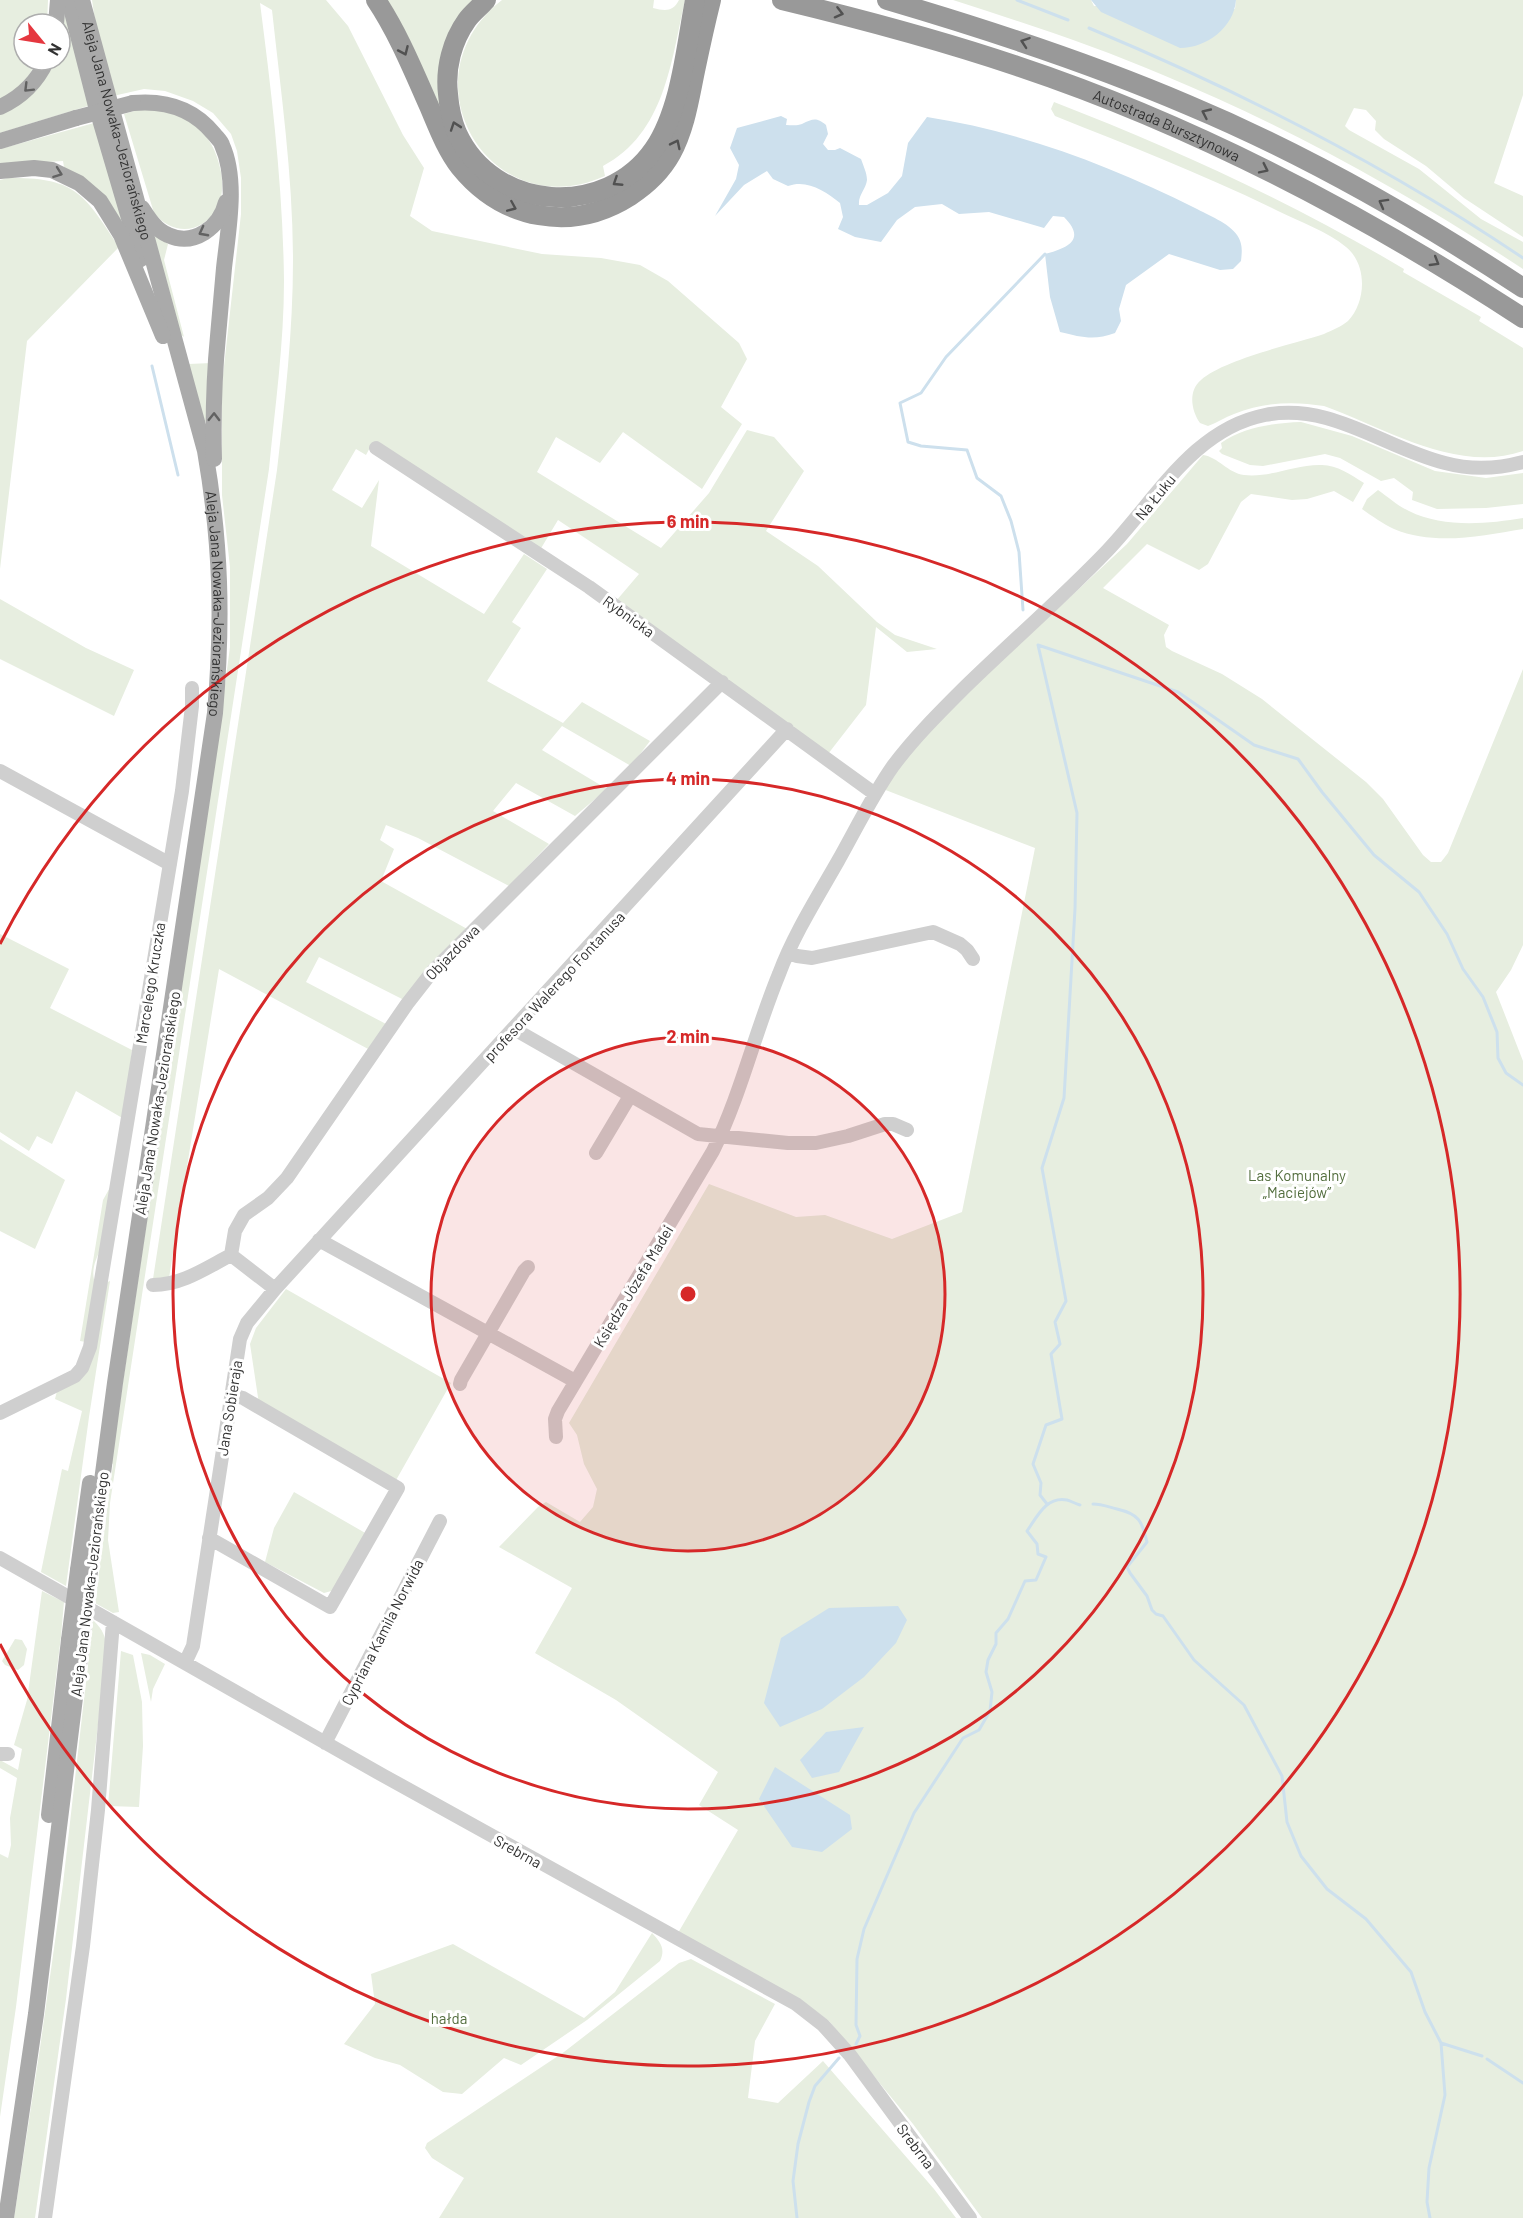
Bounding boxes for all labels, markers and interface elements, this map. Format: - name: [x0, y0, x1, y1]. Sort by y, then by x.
- one-way arrow: [833, 6, 843, 19]
- north arrow: [12, 12, 72, 72]
- street label: Aleja Jana Nowaka-Jeziorańskiego: [79, 19, 156, 242]
- one-way arrow: [1020, 36, 1031, 49]
- text: N: [45, 40, 66, 59]
- one-way arrow: [397, 45, 409, 56]
- one-way arrow: [24, 80, 35, 91]
- street label: Autostrada Bursztynowa: [1091, 85, 1243, 165]
- one-way arrow: [1202, 108, 1213, 120]
- one-way arrow: [450, 121, 463, 132]
- one-way arrow: [668, 139, 680, 150]
- one-way arrow: [1258, 161, 1269, 173]
- one-way arrow: [52, 166, 62, 179]
- one-way arrow: [613, 175, 623, 187]
- one-way arrow: [1379, 199, 1390, 210]
- one-way arrow: [506, 200, 517, 212]
- one-way arrow: [199, 225, 210, 236]
- one-way arrow: [1429, 255, 1439, 267]
- one-way arrow: [207, 412, 220, 421]
- street label: Na Łuku: [1131, 471, 1179, 523]
- street label: Aleja Jana Nowaka-Jeziorańskiego: [202, 490, 229, 718]
- text: 6 min: [667, 510, 709, 532]
- street label: Rybnicka: [600, 591, 658, 641]
- text: 4 min: [666, 767, 710, 789]
- street label: profesora Walerego Fontanusa: [480, 907, 628, 1065]
- street label: Marcelego Kruczka: [132, 921, 168, 1045]
- street label: Objazdowa: [421, 921, 483, 983]
- street label: Aleja Jana Nowaka-Jeziorańskiego: [130, 990, 184, 1216]
- text: 2 min: [666, 1025, 710, 1047]
- park label: Las Komunalny „Maciejów”: [1248, 1166, 1346, 1201]
- street label: Księdza Józefa Madei: [589, 1222, 677, 1350]
- centre of rings: [678, 1284, 698, 1304]
- street label: Jana Sobieraja: [213, 1359, 245, 1457]
- street label: Aleja Jana Nowaka-Jeziorańskiego: [66, 1470, 112, 1698]
- street label: Cypriana Kamila Norwida: [337, 1556, 427, 1708]
- street label: Srebrna: [491, 1831, 545, 1871]
- park label: hałda: [431, 2009, 467, 2027]
- street label: Srebrna: [893, 2120, 939, 2172]

